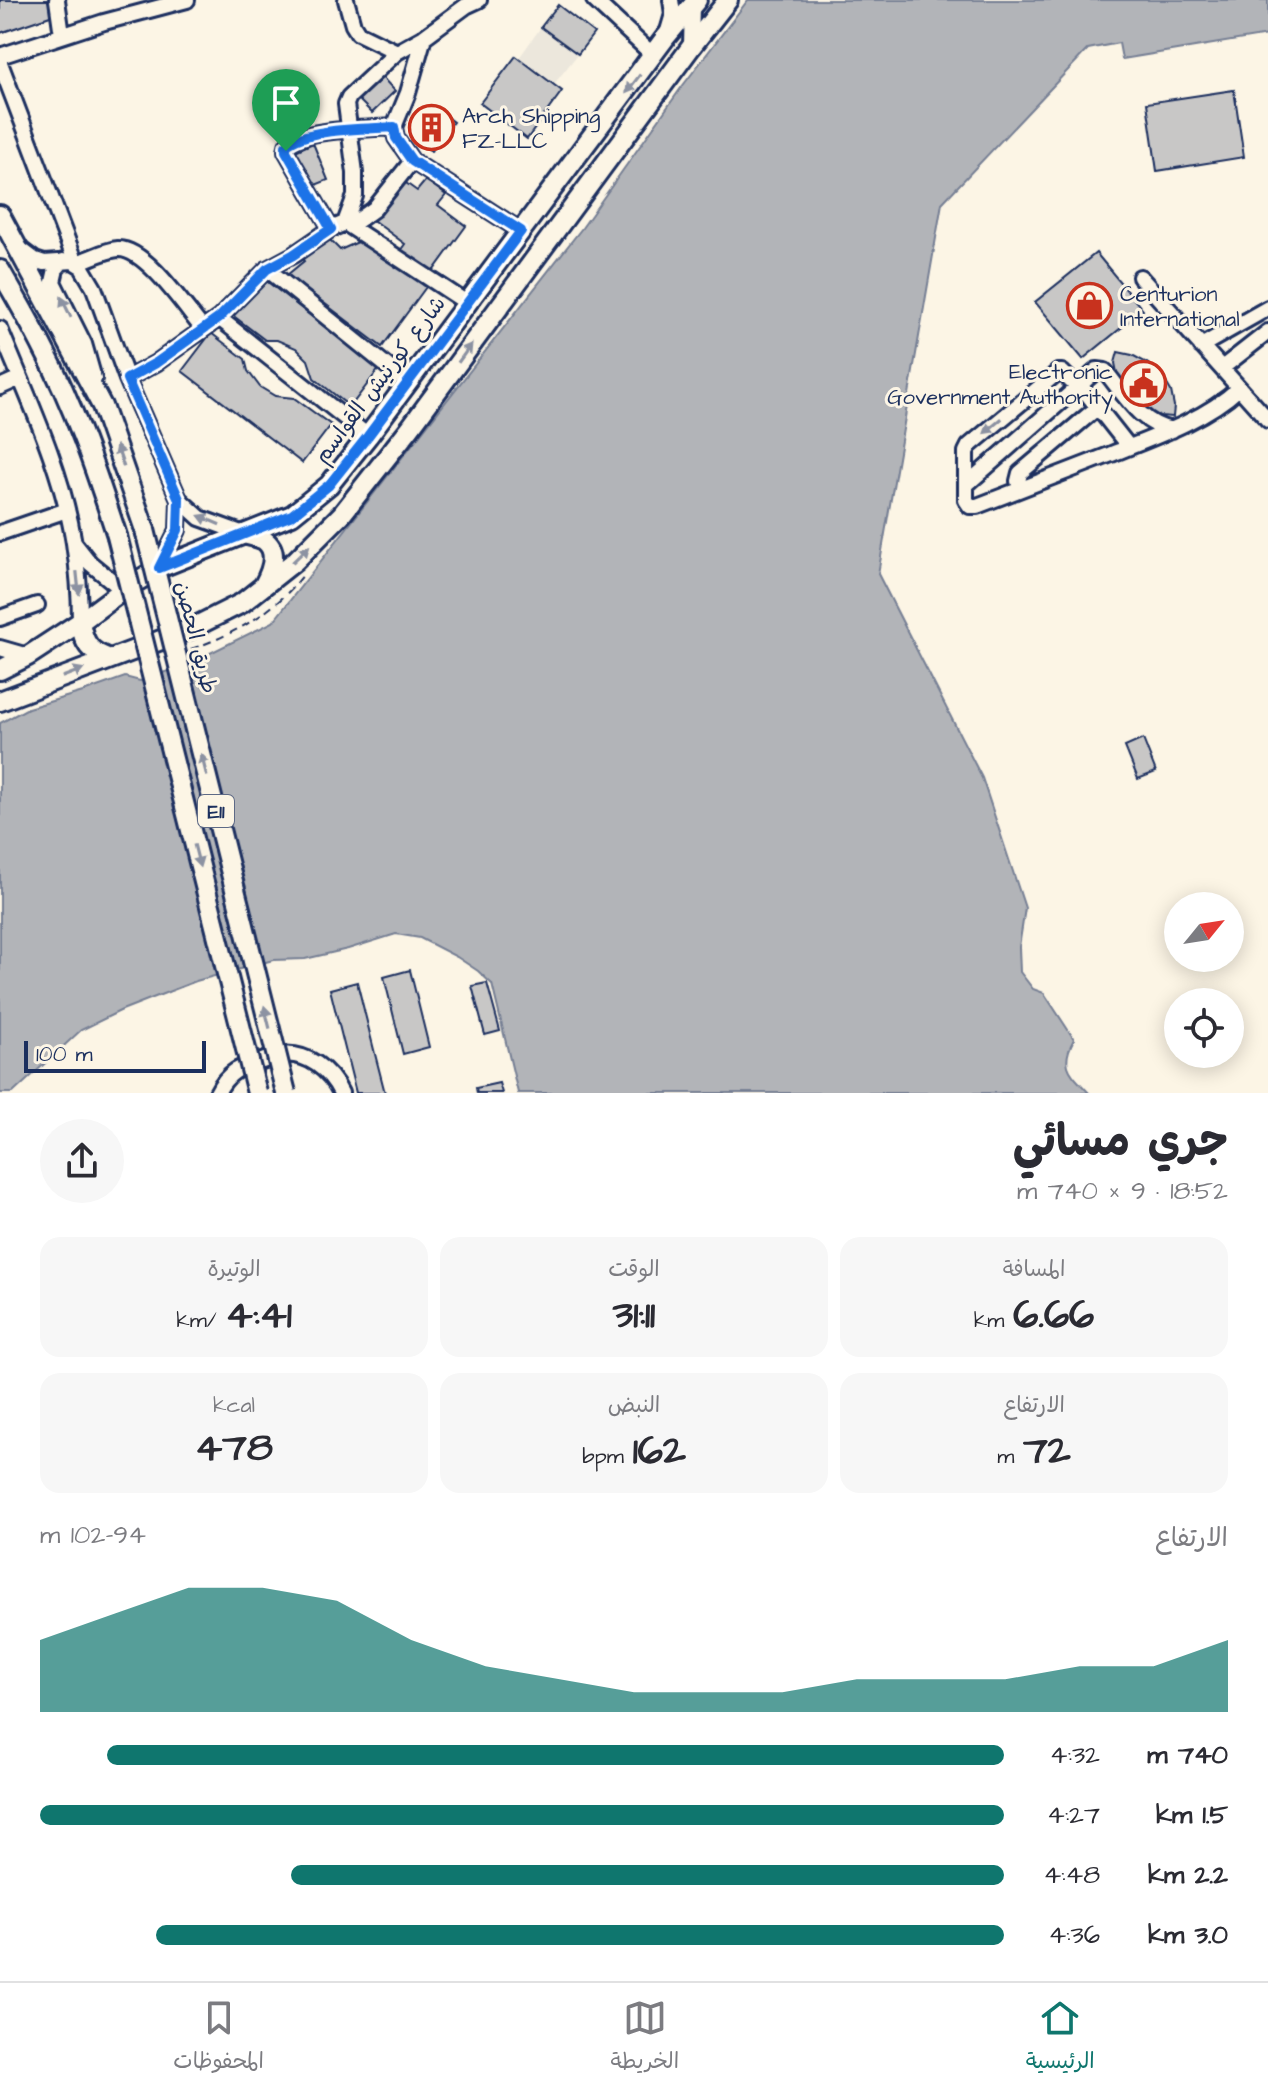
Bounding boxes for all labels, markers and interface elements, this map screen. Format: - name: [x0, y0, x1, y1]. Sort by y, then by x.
- pin: [252, 69, 320, 151]
- one-way arrow: [625, 74, 641, 94]
- icon: arrive: [264, 81, 308, 125]
- place label: Arch Shipping FZ-LLC: [462, 101, 600, 157]
- building icon: Arch Shipping FZ-LLC: [407, 104, 455, 152]
- place label: Centurion International: [1120, 279, 1240, 335]
- shop icon: Centurion International: [1065, 282, 1113, 330]
- street label: شارع كورنيش القواسم: [307, 290, 454, 470]
- one-way arrow: [59, 296, 73, 319]
- one-way arrow: [457, 342, 473, 364]
- place label: Electronic Government Authority: [887, 357, 1113, 414]
- public building icon: Electronic Government Authority: [1120, 360, 1168, 408]
- one-way arrow: [983, 417, 1003, 434]
- one-way arrow: [113, 444, 125, 468]
- one-way arrow: [197, 514, 221, 527]
- one-way arrow: [291, 546, 310, 564]
- one-way arrow: [71, 571, 84, 596]
- street label: طريق الحصن: [167, 578, 224, 697]
- one-way arrow: [61, 666, 85, 679]
- one-way arrow: [198, 752, 210, 777]
- road number: E11: [198, 795, 234, 827]
- one-way arrow: [192, 844, 204, 869]
- north arrow: [1164, 892, 1244, 972]
- map controls: [1164, 892, 1244, 1068]
- button: locate: [1164, 988, 1244, 1068]
- one-way arrow: [261, 1005, 273, 1030]
- scale bar: [24, 1037, 206, 1073]
- text: 100 m: [36, 1039, 93, 1070]
- text: جري مسائي: [1013, 1112, 1228, 1173]
- button: share: [40, 1119, 124, 1203]
- text: 18:52 · 9 × 740 m: [1017, 1173, 1228, 1209]
- text: الوتيرة: [207, 1254, 261, 1285]
- text: الوقت: [608, 1254, 660, 1285]
- text: المسافة: [1003, 1254, 1065, 1285]
- text: 4:41: [226, 1288, 292, 1343]
- text: 31:11: [613, 1288, 655, 1343]
- text: 6.66: [1013, 1288, 1094, 1343]
- text: /km: [176, 1305, 226, 1336]
- text: km: [974, 1305, 1013, 1336]
- text: kcal: [213, 1390, 255, 1421]
- text: النبض: [608, 1390, 660, 1421]
- text: الارتفاع: [1003, 1390, 1065, 1421]
- text: 478: [195, 1421, 273, 1476]
- text: 162: [633, 1424, 686, 1479]
- text: 72: [1023, 1424, 1071, 1479]
- text: bpm: [582, 1441, 633, 1472]
- text: m: [997, 1441, 1023, 1472]
- text: 94–102 m: [40, 1517, 146, 1553]
- text: الارتفاع: [1155, 1520, 1228, 1556]
- text: 4:32: [1050, 1737, 1100, 1773]
- text: 740 m: [1147, 1737, 1228, 1773]
- text: 4:27: [1047, 1797, 1100, 1833]
- text: 1.5 km: [1156, 1797, 1228, 1833]
- text: 4:48: [1043, 1857, 1100, 1893]
- text: 2.2 km: [1148, 1857, 1228, 1893]
- text: 4:36: [1048, 1917, 1100, 1953]
- text: 3.0 km: [1148, 1917, 1228, 1953]
- tab: المحفوظات: [173, 1996, 264, 2080]
- tab: الخريطة: [610, 1996, 679, 2080]
- tab: الرئيسية: [1026, 1996, 1095, 2080]

